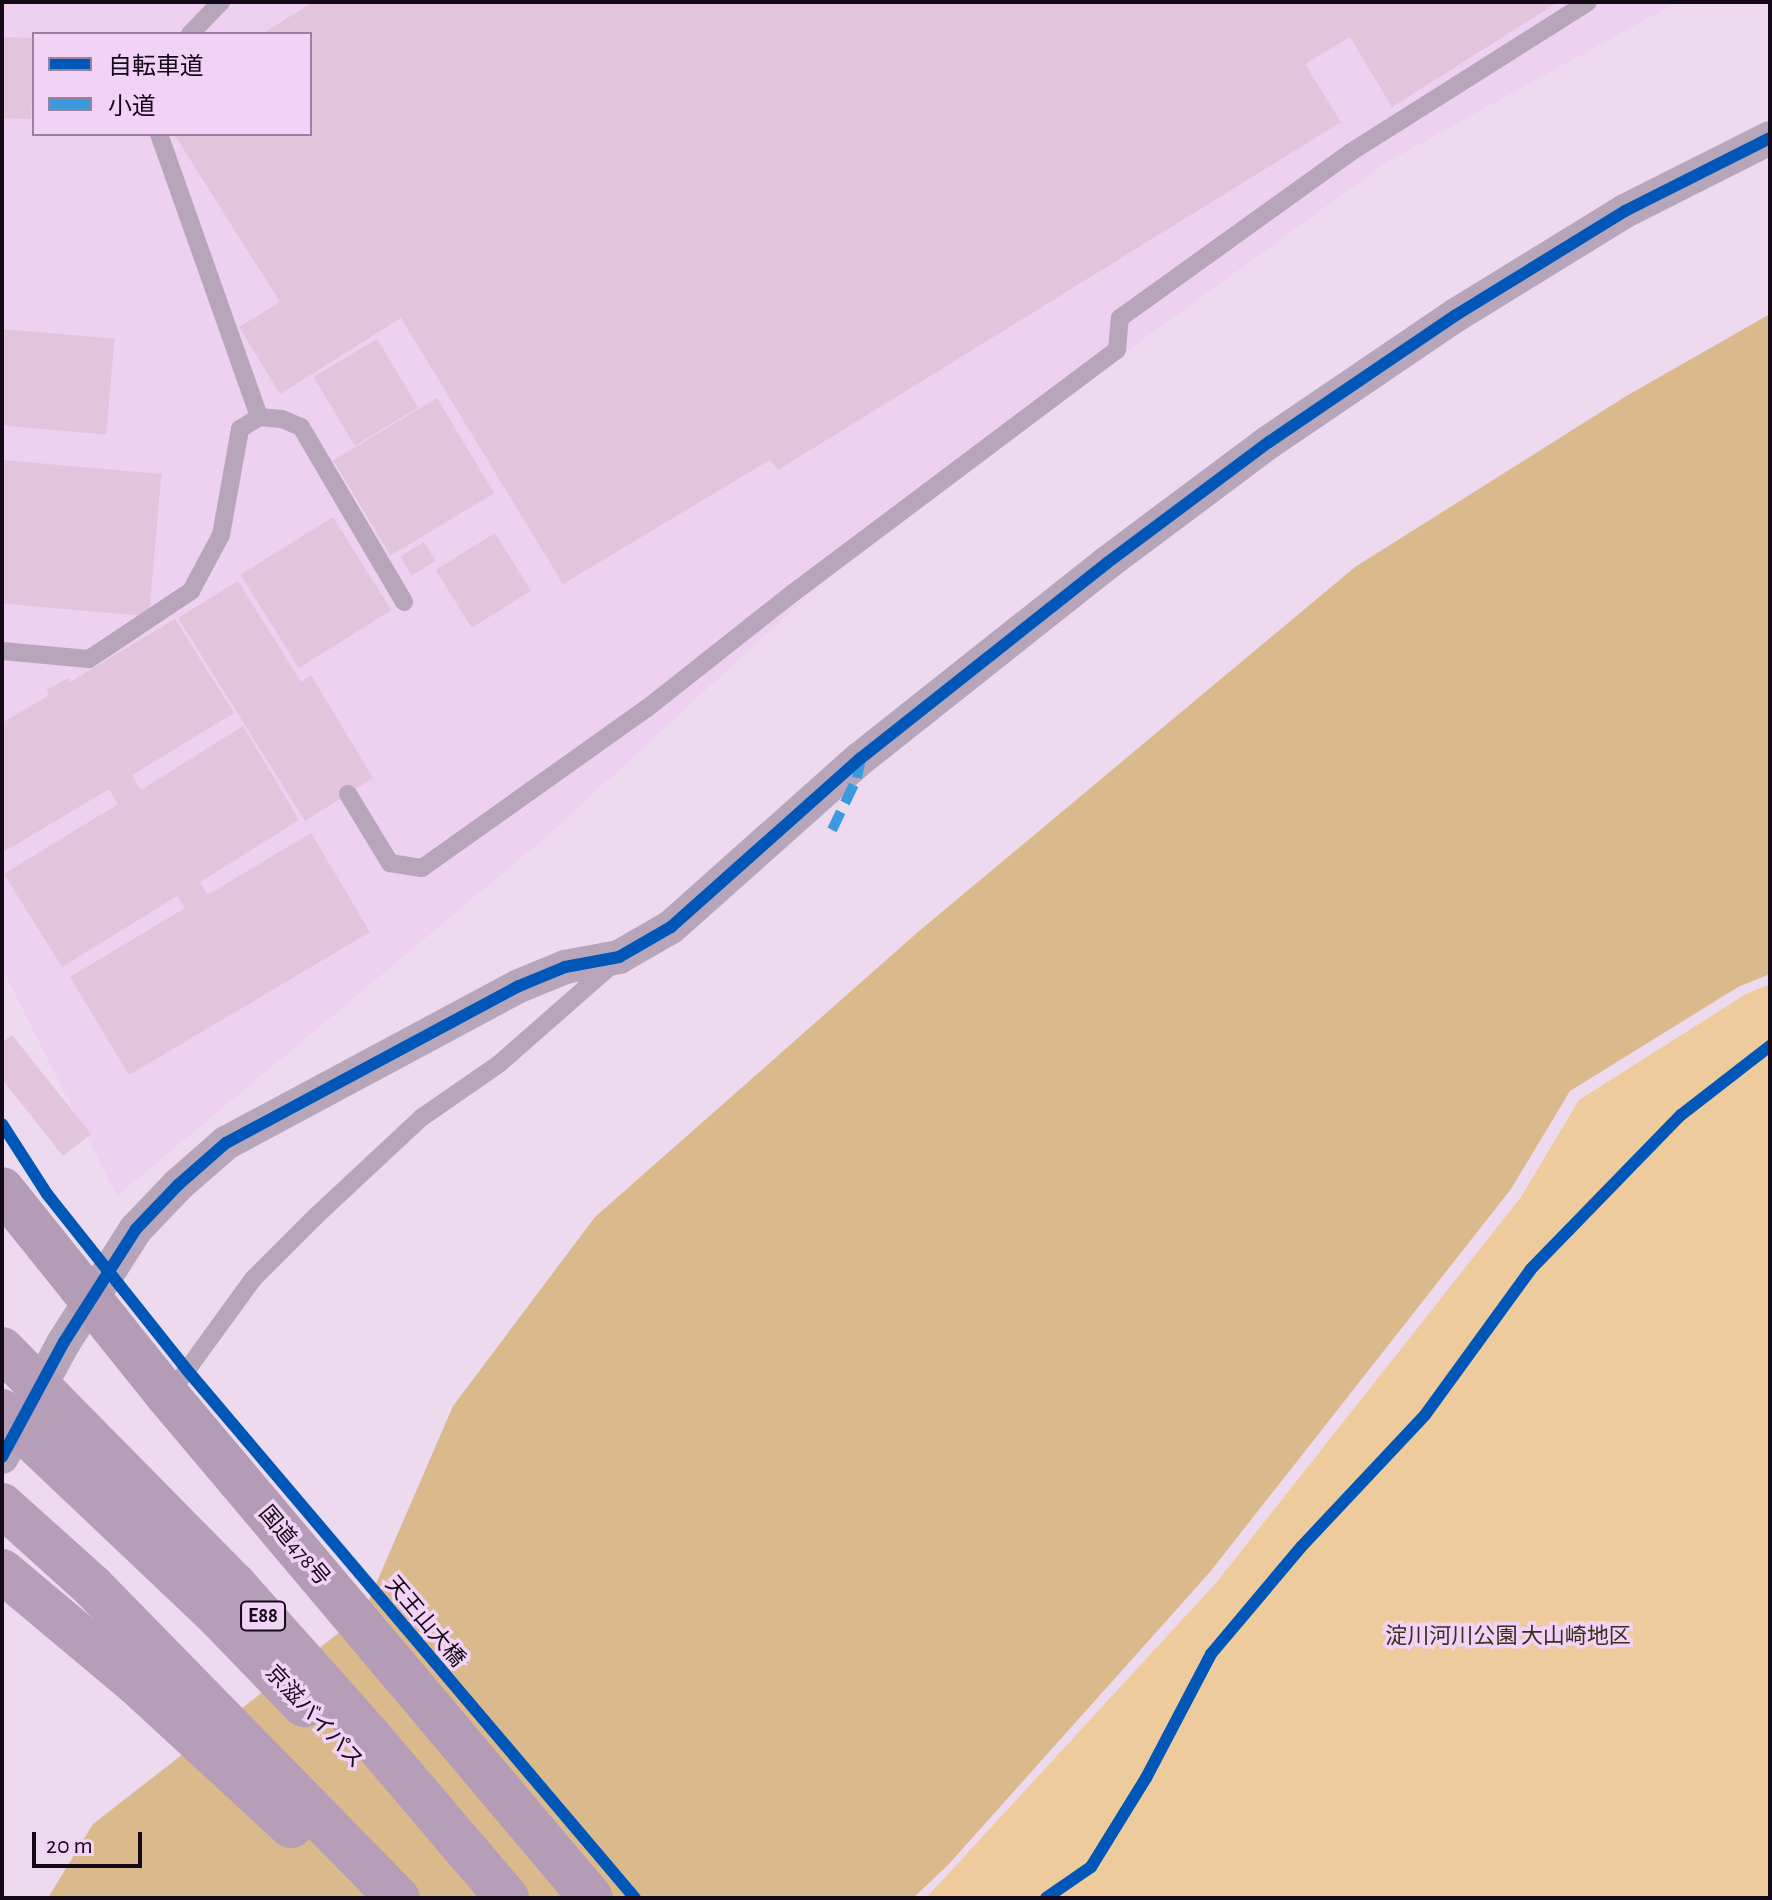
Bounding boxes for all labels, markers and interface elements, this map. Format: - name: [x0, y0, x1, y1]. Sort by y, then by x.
- legend: [32, 32, 312, 136]
- text: 自転車道: [108, 55, 204, 79]
- text: 小道: [108, 95, 156, 119]
- street label: 国道478号: [253, 1501, 335, 1591]
- street label: 天王山大橋: [380, 1571, 470, 1673]
- road number: E88: [239, 1600, 287, 1632]
- park label: 淀川河川公園 大山崎地区: [1385, 1624, 1631, 1650]
- street label: 京滋バイパス: [259, 1660, 369, 1774]
- scale bar: [36, 1816, 146, 1866]
- text: 20 m: [46, 1834, 93, 1858]

